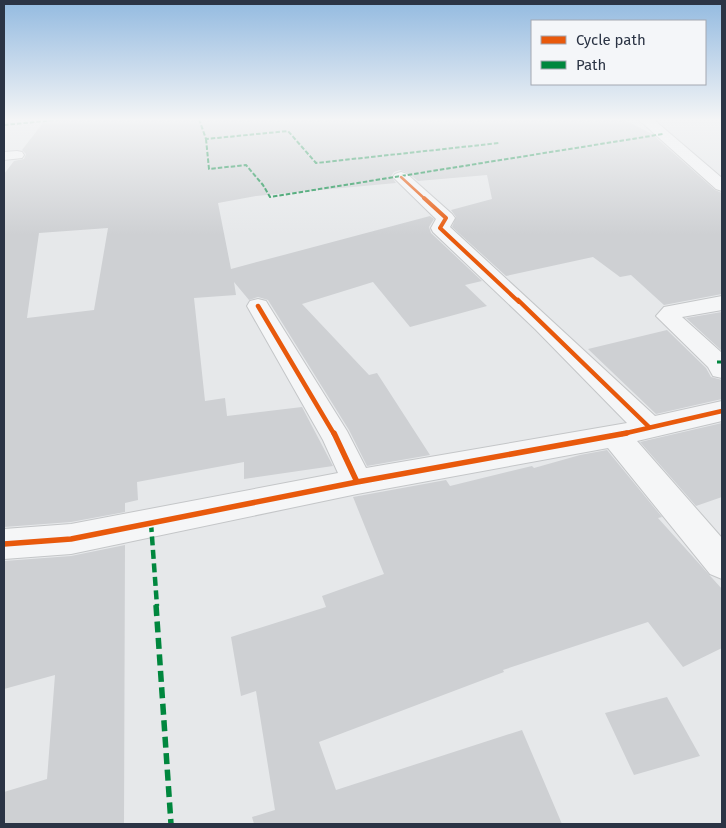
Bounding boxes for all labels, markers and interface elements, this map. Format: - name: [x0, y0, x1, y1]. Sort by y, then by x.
- legend: [531, 20, 706, 85]
- text: Cycle path: [576, 31, 646, 49]
- text: Path: [576, 56, 606, 74]

